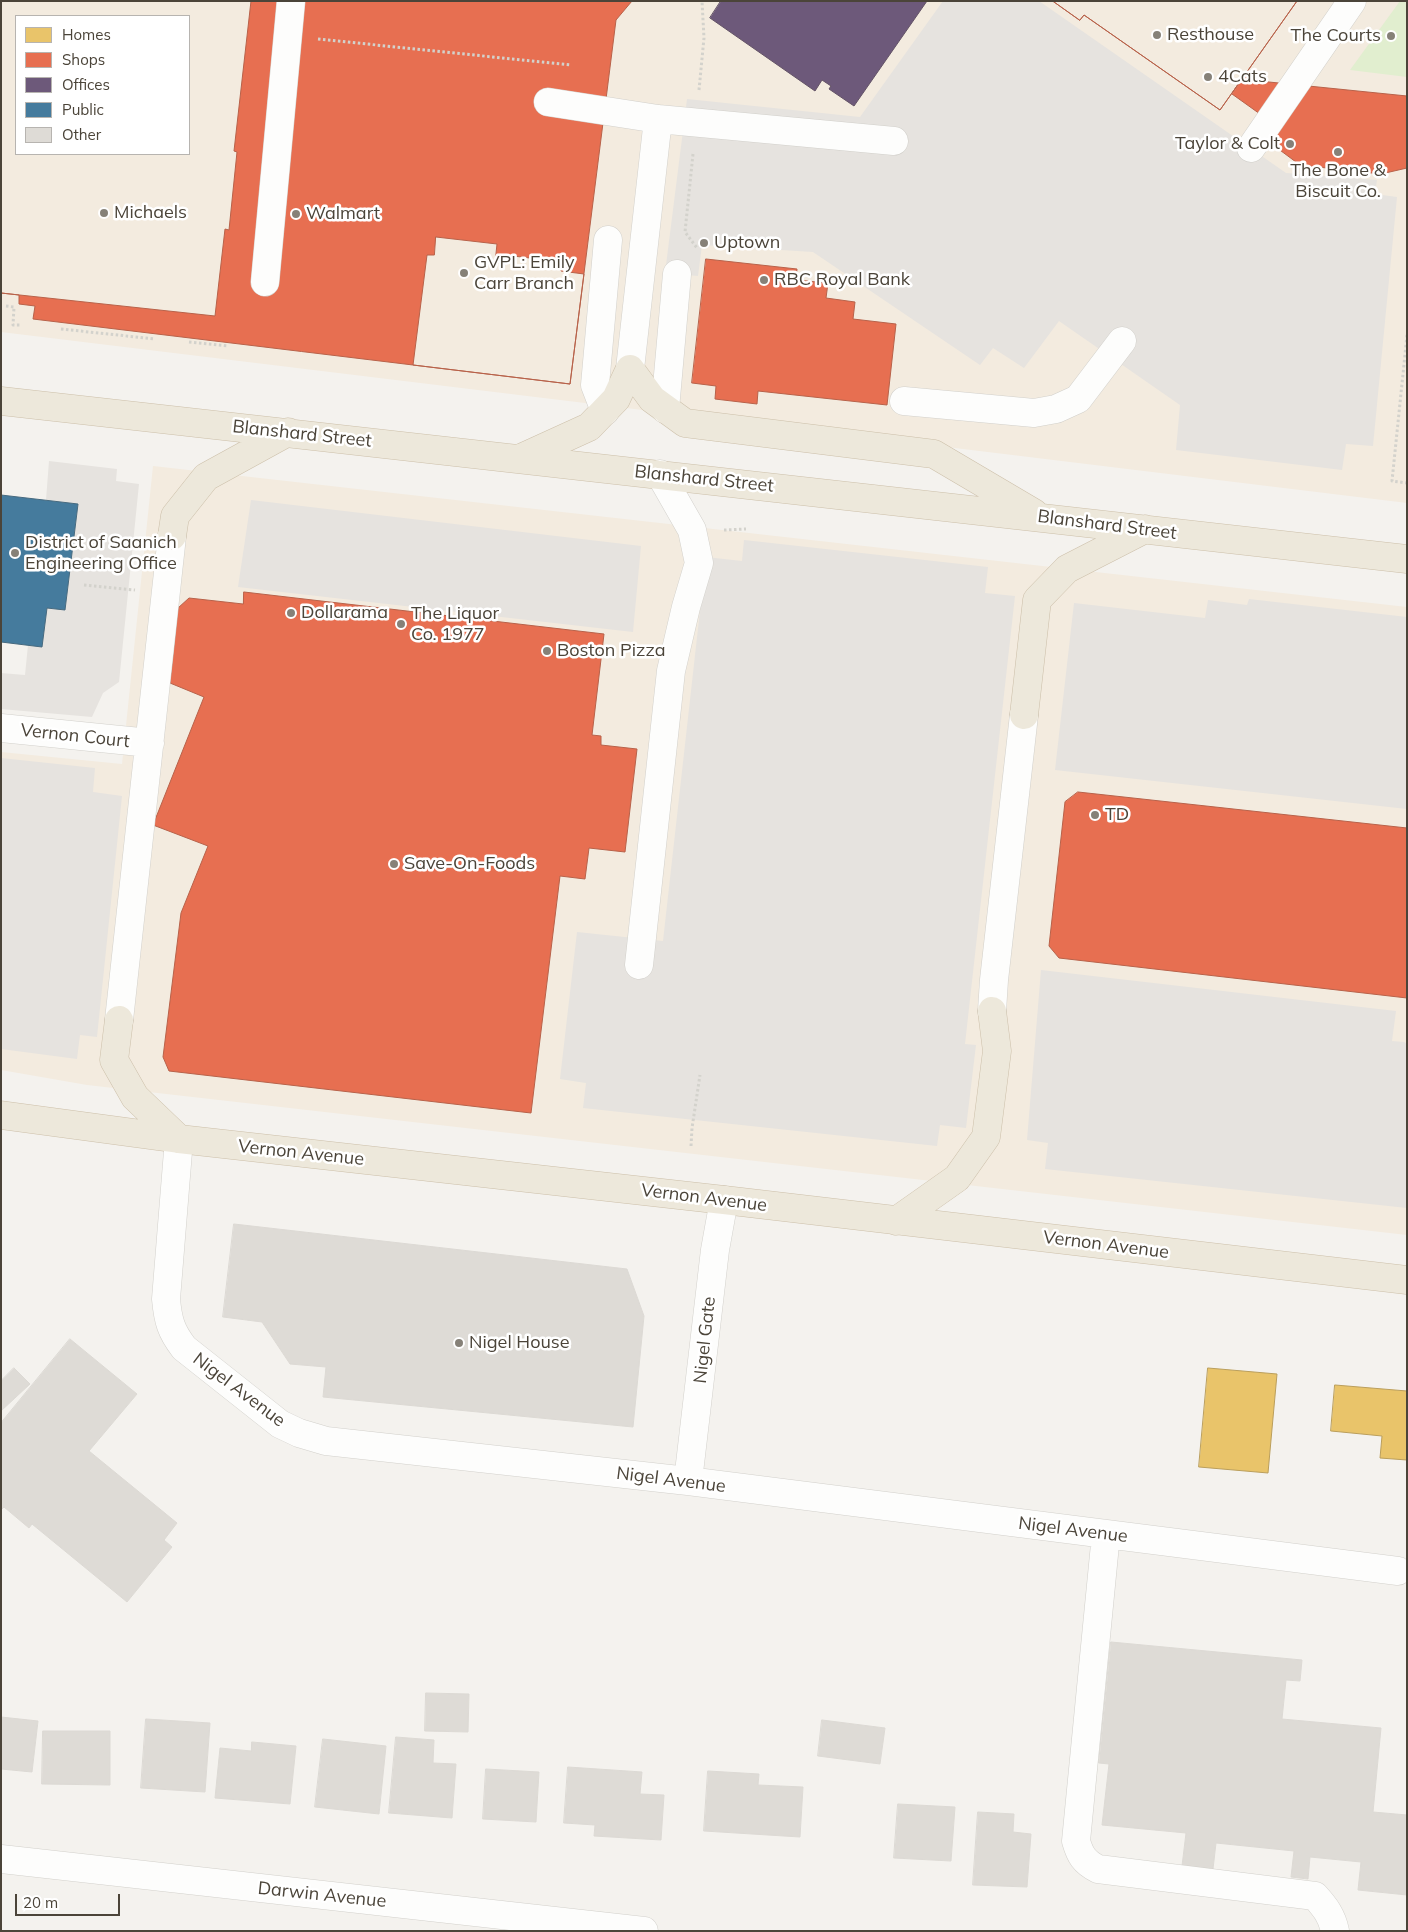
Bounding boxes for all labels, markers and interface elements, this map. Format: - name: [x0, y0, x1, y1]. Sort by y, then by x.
- legend: [15, 15, 190, 155]
- place label: Resthouse: [1167, 24, 1254, 46]
- text: Homes: [62, 25, 111, 44]
- place label: The Courts: [1291, 25, 1381, 47]
- marker: Resthouse: [1151, 29, 1163, 41]
- marker: The Courts: [1385, 30, 1397, 42]
- text: Shops: [62, 50, 105, 69]
- place label: 4Cats: [1218, 66, 1267, 88]
- marker: 4Cats: [1202, 71, 1214, 83]
- text: Offices: [62, 75, 110, 94]
- text: Public: [62, 100, 104, 119]
- text: Other: [62, 125, 101, 144]
- place label: Taylor & Colt: [1175, 133, 1280, 155]
- marker: Taylor & Colt: [1284, 138, 1296, 150]
- marker: The Bone & Biscuit Co.: [1332, 146, 1344, 158]
- place label: The Bone & Biscuit Co.: [1290, 160, 1386, 202]
- place label: Michaels: [114, 202, 187, 224]
- place label: Walmart: [306, 203, 380, 225]
- marker: Michaels: [98, 207, 110, 219]
- marker: Walmart: [290, 208, 302, 220]
- place label: Uptown: [714, 232, 780, 254]
- marker: Uptown: [698, 237, 710, 249]
- place label: GVPL: Emily Carr Branch: [474, 252, 575, 294]
- marker: GVPL: Emily Carr Branch: [458, 267, 470, 279]
- place label: RBC Royal Bank: [774, 269, 910, 291]
- marker: RBC Royal Bank: [758, 274, 770, 286]
- street label: Blanshard Street: [231, 416, 373, 452]
- street label: Blanshard Street: [633, 461, 775, 497]
- street label: Blanshard Street: [1036, 506, 1178, 544]
- place label: District of Saanich Engineering Office: [25, 532, 177, 574]
- marker: District of Saanich Engineering Office: [9, 547, 21, 559]
- place label: Dollarama: [301, 602, 388, 624]
- place label: The Liquor Co. 1977: [411, 603, 499, 646]
- marker: Dollarama: [285, 607, 297, 619]
- marker: The Liquor Co. 1977: [395, 618, 407, 630]
- place label: Boston Pizza: [557, 640, 665, 662]
- marker: Boston Pizza: [541, 645, 553, 657]
- street label: Vernon Court: [19, 720, 131, 752]
- place label: TD: [1105, 804, 1129, 826]
- marker: TD: [1089, 809, 1101, 821]
- place label: Save-On-Foods: [404, 853, 535, 875]
- marker: Save-On-Foods: [388, 858, 400, 870]
- street label: Vernon Avenue: [237, 1136, 365, 1170]
- street label: Vernon Avenue: [640, 1180, 768, 1216]
- street label: Vernon Avenue: [1042, 1227, 1170, 1263]
- street label: Nigel Gate: [690, 1295, 720, 1385]
- place label: Nigel House: [469, 1332, 570, 1354]
- marker: Nigel House: [453, 1337, 465, 1349]
- street label: Nigel Avenue: [189, 1348, 289, 1432]
- street label: Nigel Avenue: [615, 1463, 727, 1497]
- street label: Nigel Avenue: [1017, 1513, 1129, 1547]
- street label: Darwin Avenue: [257, 1878, 387, 1912]
- scale bar: [18, 1884, 122, 1916]
- text: 20 m: [23, 1893, 58, 1912]

